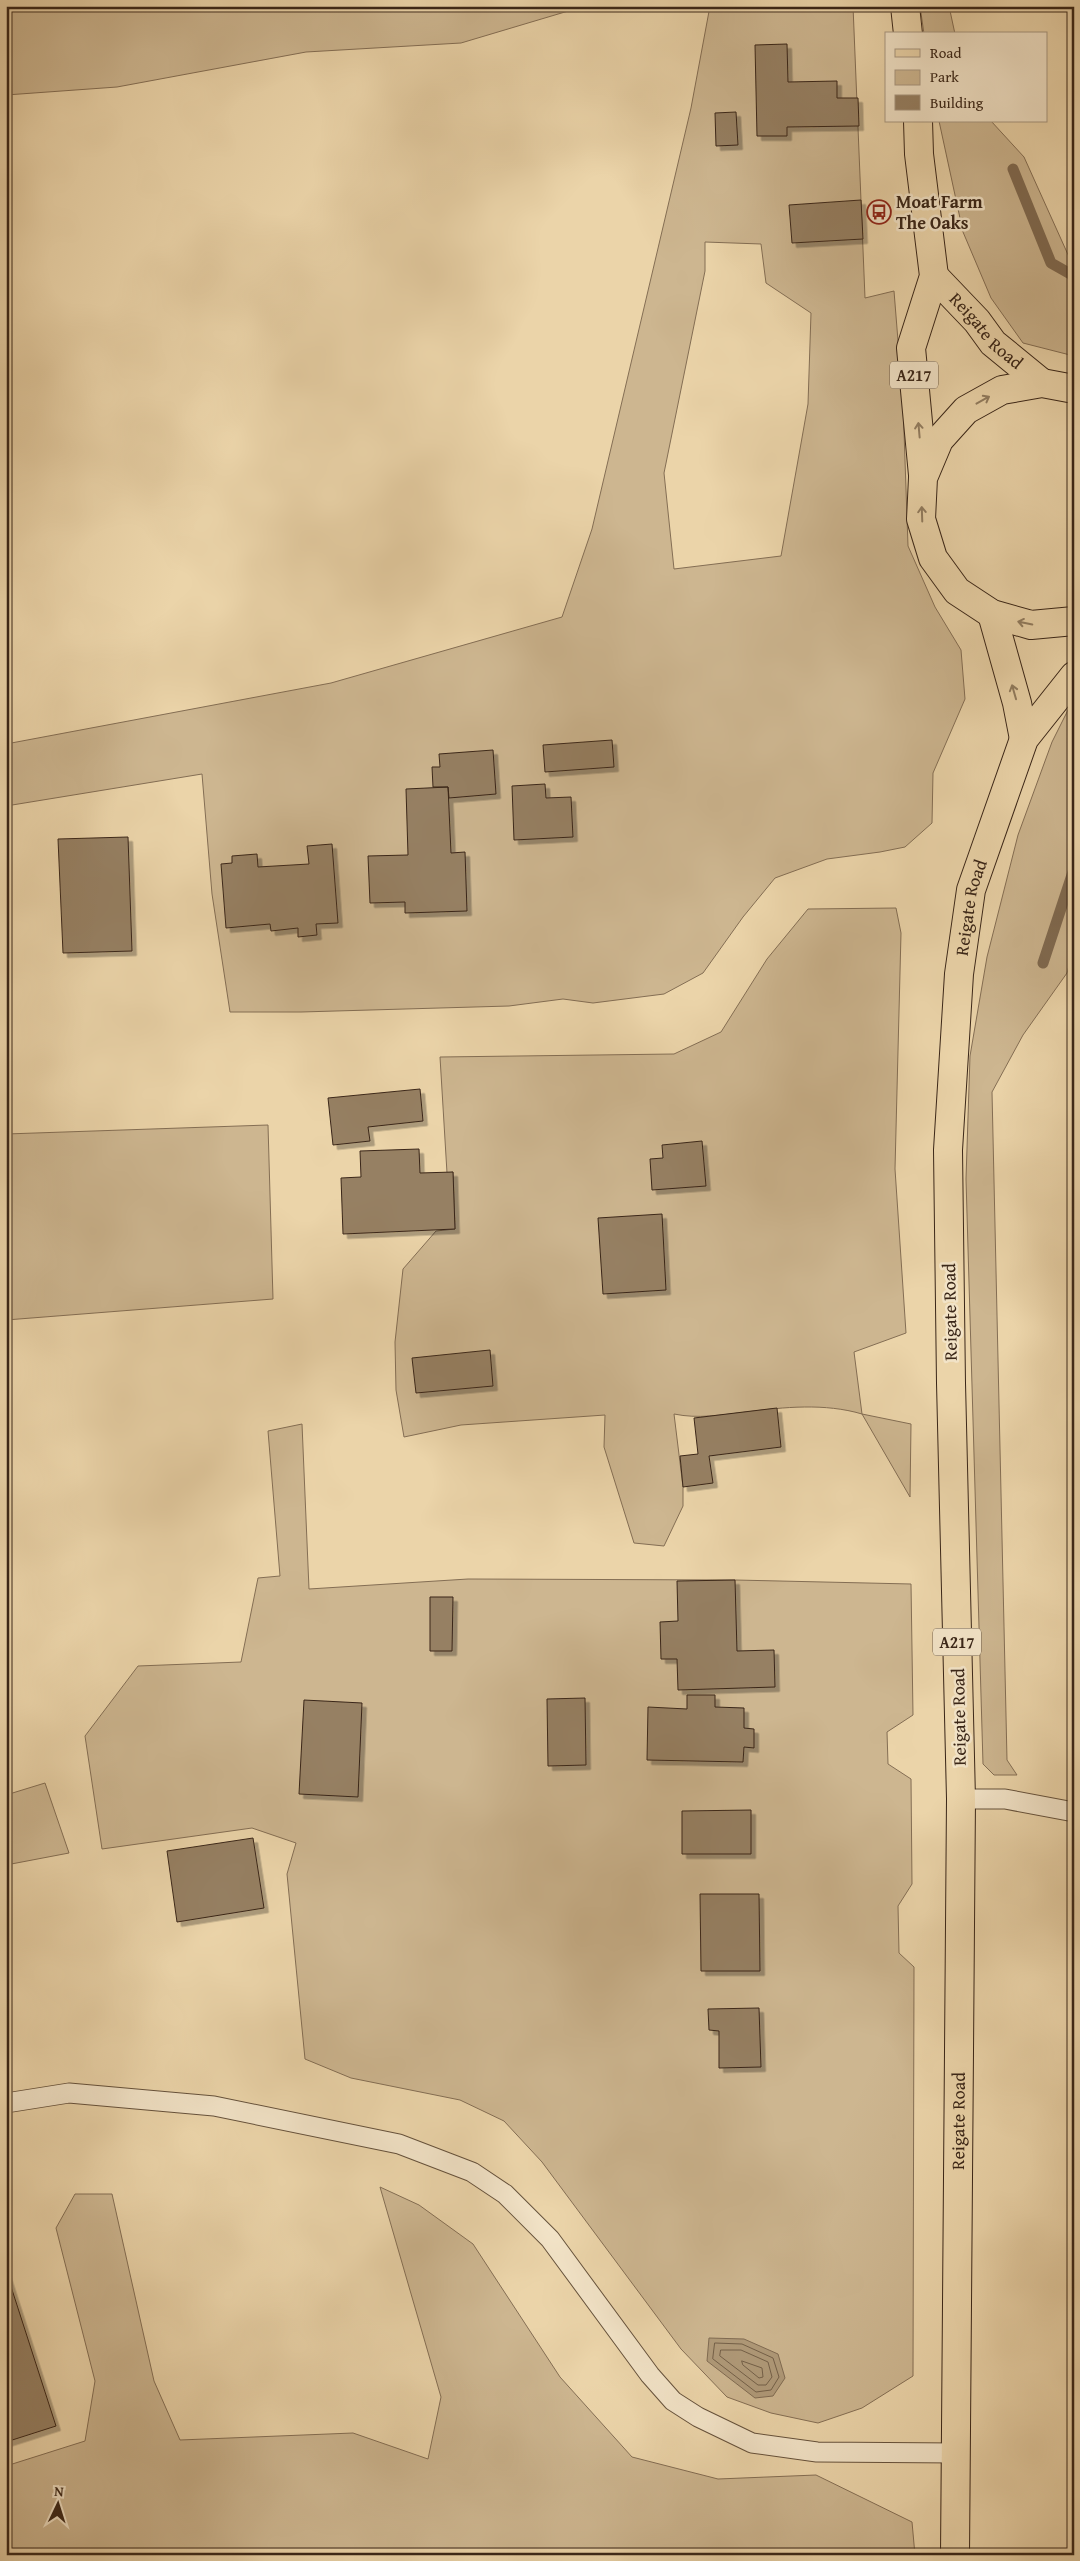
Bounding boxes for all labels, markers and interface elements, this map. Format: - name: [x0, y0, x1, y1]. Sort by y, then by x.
- legend: [885, 32, 1048, 122]
- text: Road: [930, 42, 961, 63]
- text: Park: [930, 66, 959, 87]
- text: Building: [930, 92, 984, 113]
- place label: Moat Farm The Oaks: [896, 188, 983, 236]
- bus stop icon: Moat Farm The Oaks: [866, 199, 892, 225]
- street label: Reigate Road: [943, 286, 1030, 376]
- road number: A217: [890, 362, 938, 388]
- one-way arrow: [975, 395, 989, 405]
- one-way arrow: [914, 422, 924, 438]
- one-way arrow: [918, 507, 927, 523]
- one-way arrow: [1018, 617, 1034, 627]
- one-way arrow: [1009, 684, 1019, 700]
- street label: Reigate Road: [948, 855, 994, 957]
- street label: Reigate Road: [935, 1263, 964, 1361]
- road number: A217: [933, 1628, 981, 1655]
- street label: Reigate Road: [944, 1668, 973, 1766]
- street label: Reigate Road: [944, 2072, 972, 2170]
- north arrow: [32, 2478, 82, 2528]
- text: N: [54, 2481, 65, 2501]

